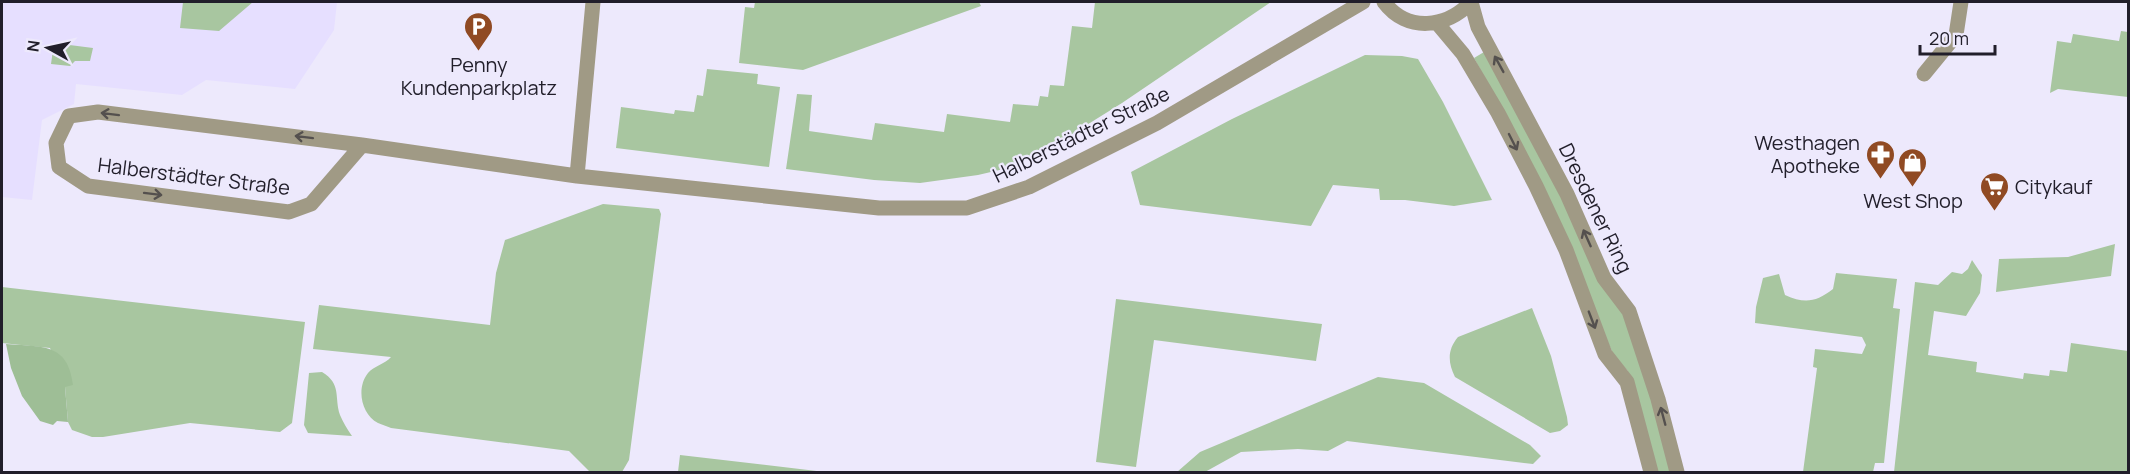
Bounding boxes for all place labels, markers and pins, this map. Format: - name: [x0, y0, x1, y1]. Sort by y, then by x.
- parking icon: Penny Kundenparkplatz: [463, 10, 495, 52]
- place label: Penny Kundenparkplatz: [401, 51, 557, 101]
- place label: Westhagen Apotheke: [1754, 129, 1860, 179]
- pharmacy icon: Westhagen Apotheke: [1865, 138, 1897, 180]
- shop icon: West Shop: [1897, 146, 1929, 188]
- supermarket icon: Citykauf: [1978, 170, 2010, 212]
- place label: Citykauf: [2015, 173, 2092, 200]
- place label: West Shop: [1863, 187, 1963, 214]

